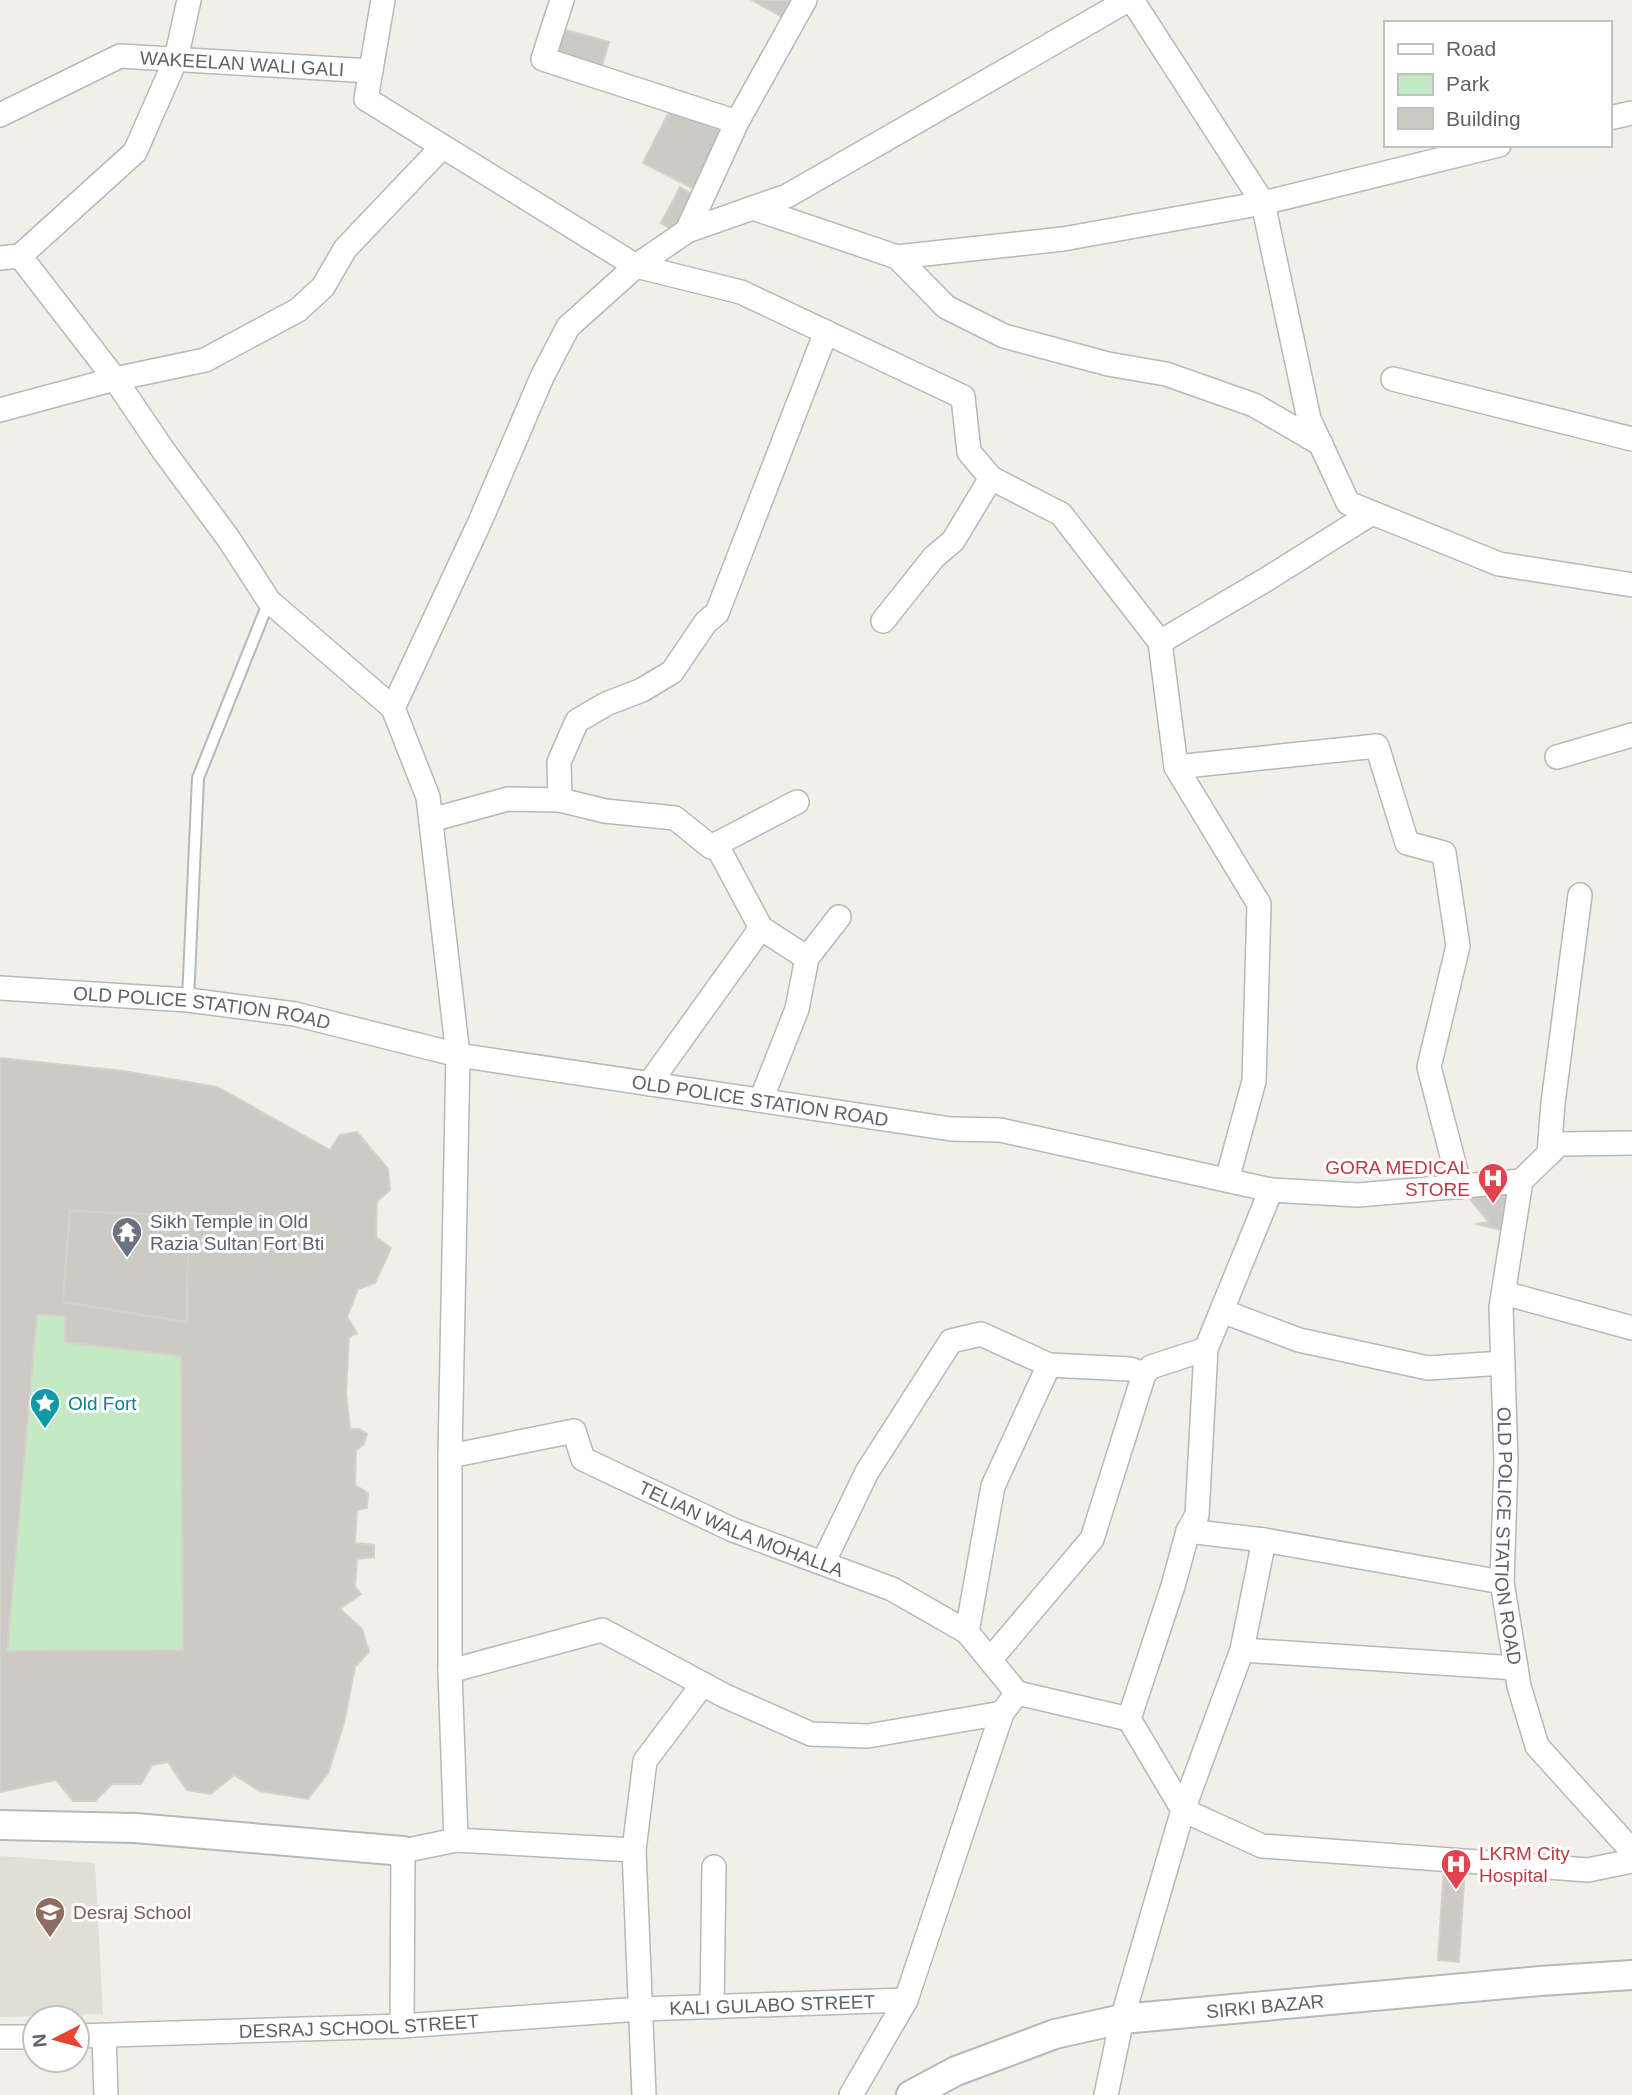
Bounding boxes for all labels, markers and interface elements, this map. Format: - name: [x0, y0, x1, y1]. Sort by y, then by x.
- legend: [1384, 21, 1611, 147]
- text: Road: [1446, 37, 1496, 60]
- street label: WAKEELAN WALI GALI: [139, 47, 345, 80]
- text: Park: [1446, 72, 1490, 95]
- text: Building: [1446, 107, 1521, 130]
- street label: OLD POLICE STATION ROAD: [73, 983, 333, 1034]
- street label: OLD POLICE STATION ROAD: [630, 1071, 890, 1130]
- place label: GORA MEDICAL STORE: [1325, 1157, 1470, 1200]
- hospital icon: GORA MEDICAL STORE: [1476, 1161, 1510, 1205]
- place label: Sikh Temple in Old Razia Sultan Fort Bti: [150, 1211, 324, 1254]
- temple icon: Sikh Temple in Old Razia Sultan Fort Bti: [110, 1215, 144, 1259]
- place icon: Old Fort: [28, 1386, 62, 1430]
- place label: Old Fort: [68, 1393, 137, 1414]
- street label: OLD POLICE STATION ROAD: [1490, 1406, 1525, 1667]
- street label: TELIAN WALA MOHALLA: [635, 1477, 847, 1581]
- place label: LKRM City Hospital: [1479, 1843, 1570, 1886]
- hospital icon: LKRM City Hospital: [1439, 1847, 1473, 1891]
- school or university icon: Desraj School: [33, 1895, 67, 1939]
- place label: Desraj School: [73, 1902, 191, 1923]
- street label: KALI GULABO STREET: [669, 1991, 876, 2019]
- street label: SIRKI BAZAR: [1205, 1991, 1325, 2022]
- north arrow: [21, 2004, 91, 2074]
- street label: DESRAJ SCHOOL STREET: [239, 2011, 480, 2042]
- text: N: [28, 2033, 51, 2049]

